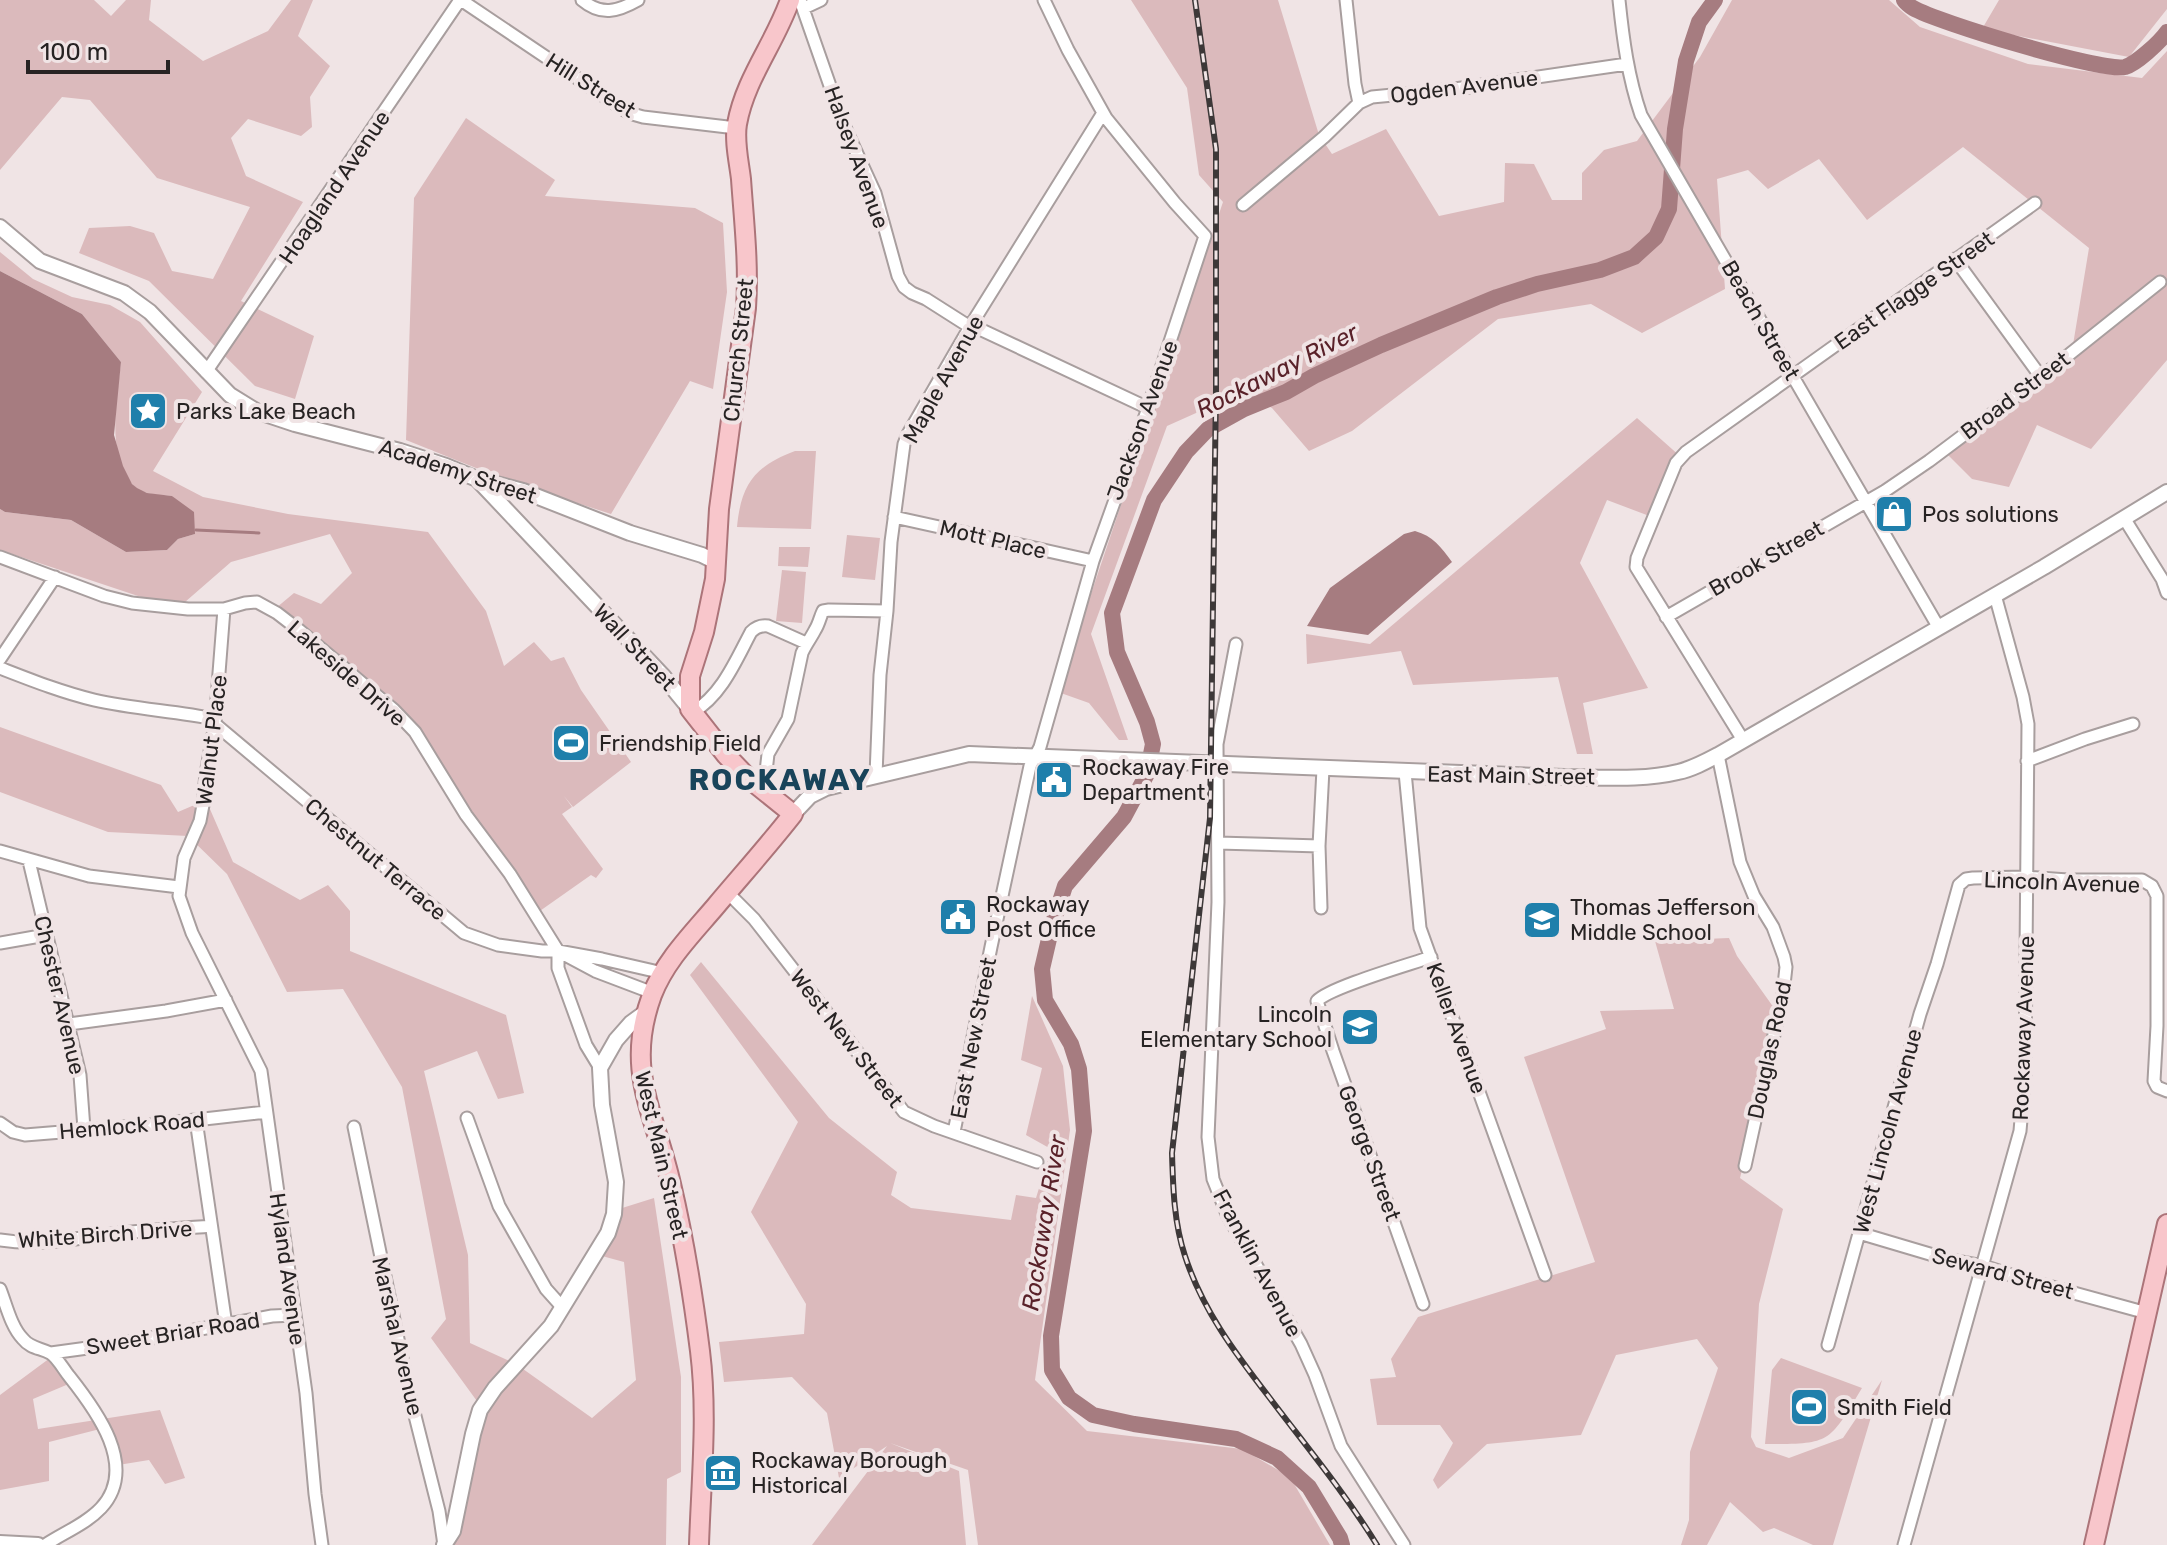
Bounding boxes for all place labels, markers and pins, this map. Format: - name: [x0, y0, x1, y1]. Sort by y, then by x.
- place icon: Parks Lake Beach: [127, 390, 169, 432]
- place label: Parks Lake Beach: [176, 398, 356, 425]
- shop icon: Pos solutions: [1873, 493, 1915, 535]
- place label: Pos solutions: [1922, 501, 2059, 528]
- sports icon: Friendship Field: [550, 722, 592, 764]
- place label: Friendship Field: [599, 730, 761, 757]
- place label: Rockaway Fire Department: [1082, 754, 1229, 806]
- public building icon: Rockaway Fire Department: [1033, 759, 1075, 801]
- place label: Rockaway Post Office: [986, 891, 1096, 943]
- place label: Thomas Jefferson Middle School: [1570, 894, 1756, 946]
- public building icon: Rockaway Post Office: [937, 896, 979, 938]
- school or university icon: Thomas Jefferson Middle School: [1521, 899, 1563, 941]
- place label: Lincoln Elementary School: [1140, 1001, 1332, 1053]
- school or university icon: Lincoln Elementary School: [1339, 1006, 1381, 1048]
- sports icon: Smith Field: [1788, 1386, 1830, 1428]
- place label: Smith Field: [1837, 1394, 1952, 1421]
- place label: Rockaway Borough Historical: [751, 1447, 947, 1499]
- museum icon: Rockaway Borough Historical: [702, 1452, 744, 1494]

